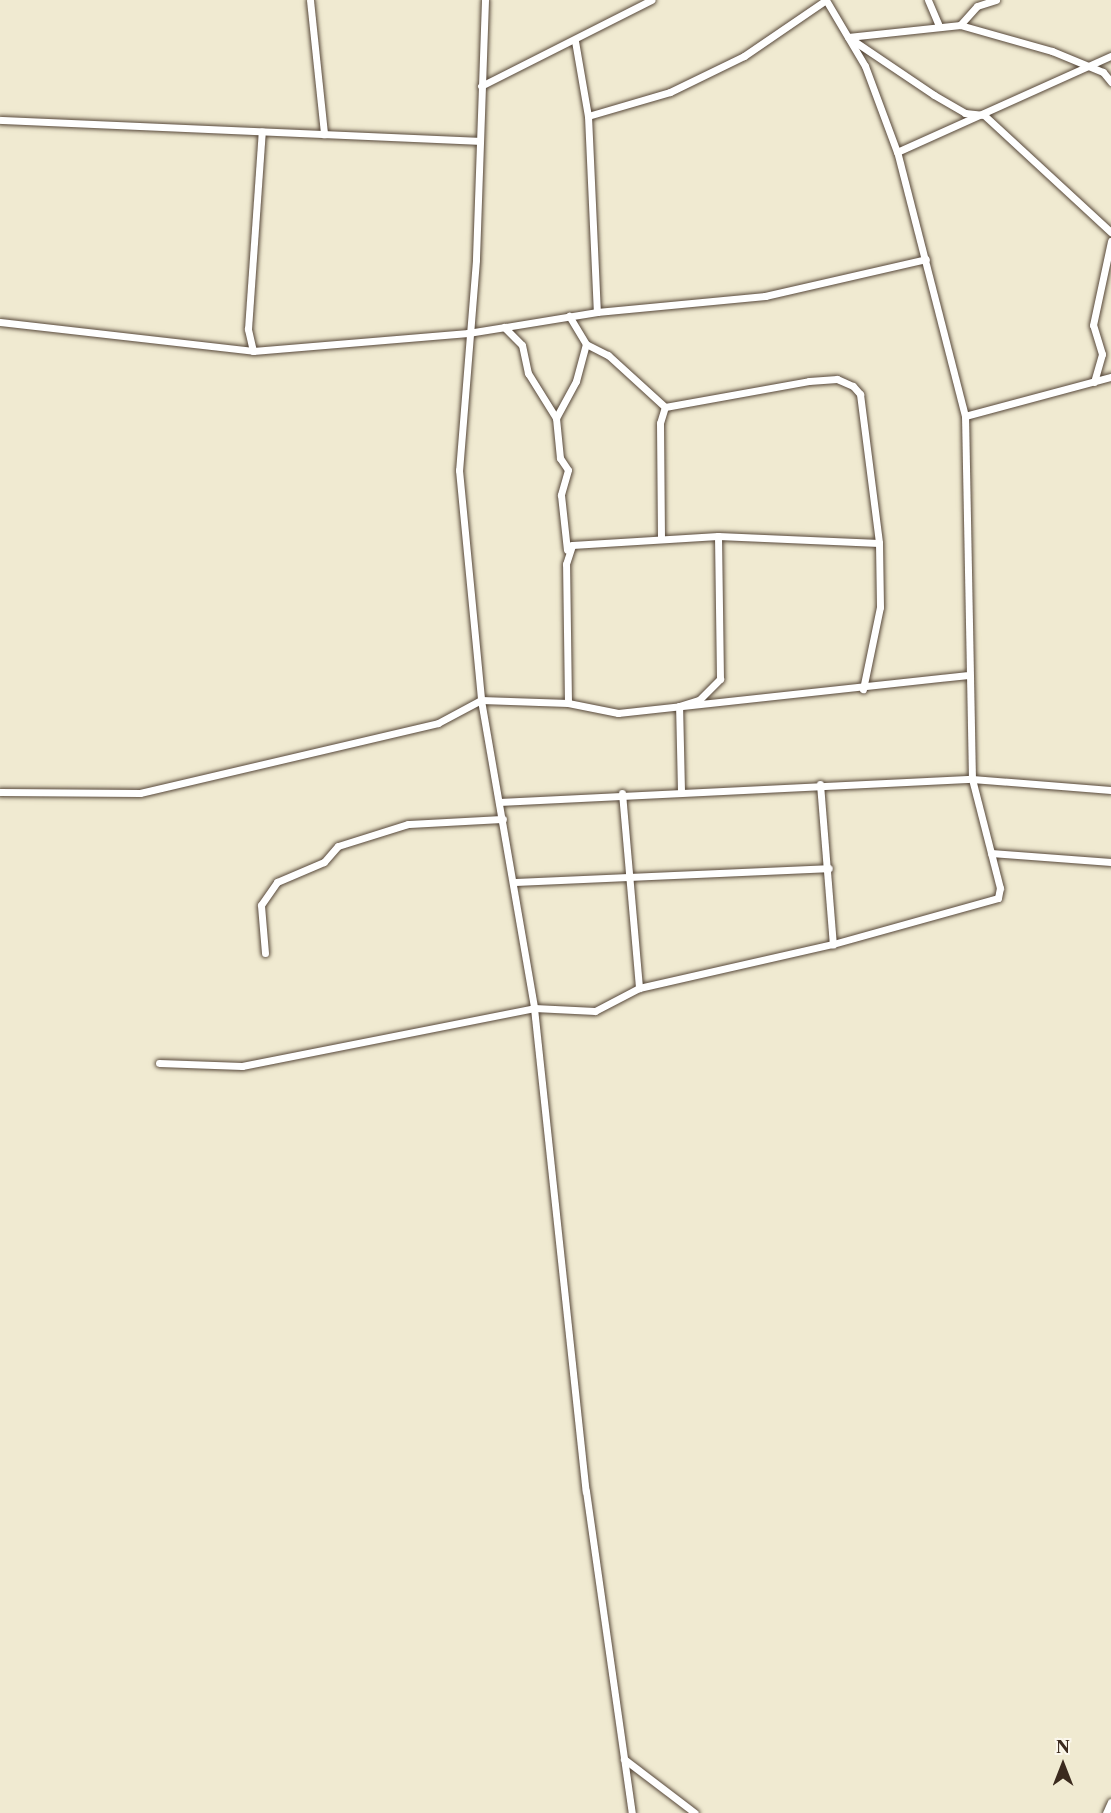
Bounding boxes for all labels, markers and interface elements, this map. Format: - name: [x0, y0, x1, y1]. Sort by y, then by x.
- north arrow: [1033, 1735, 1093, 1795]
- text: N: [1056, 1737, 1070, 1757]

